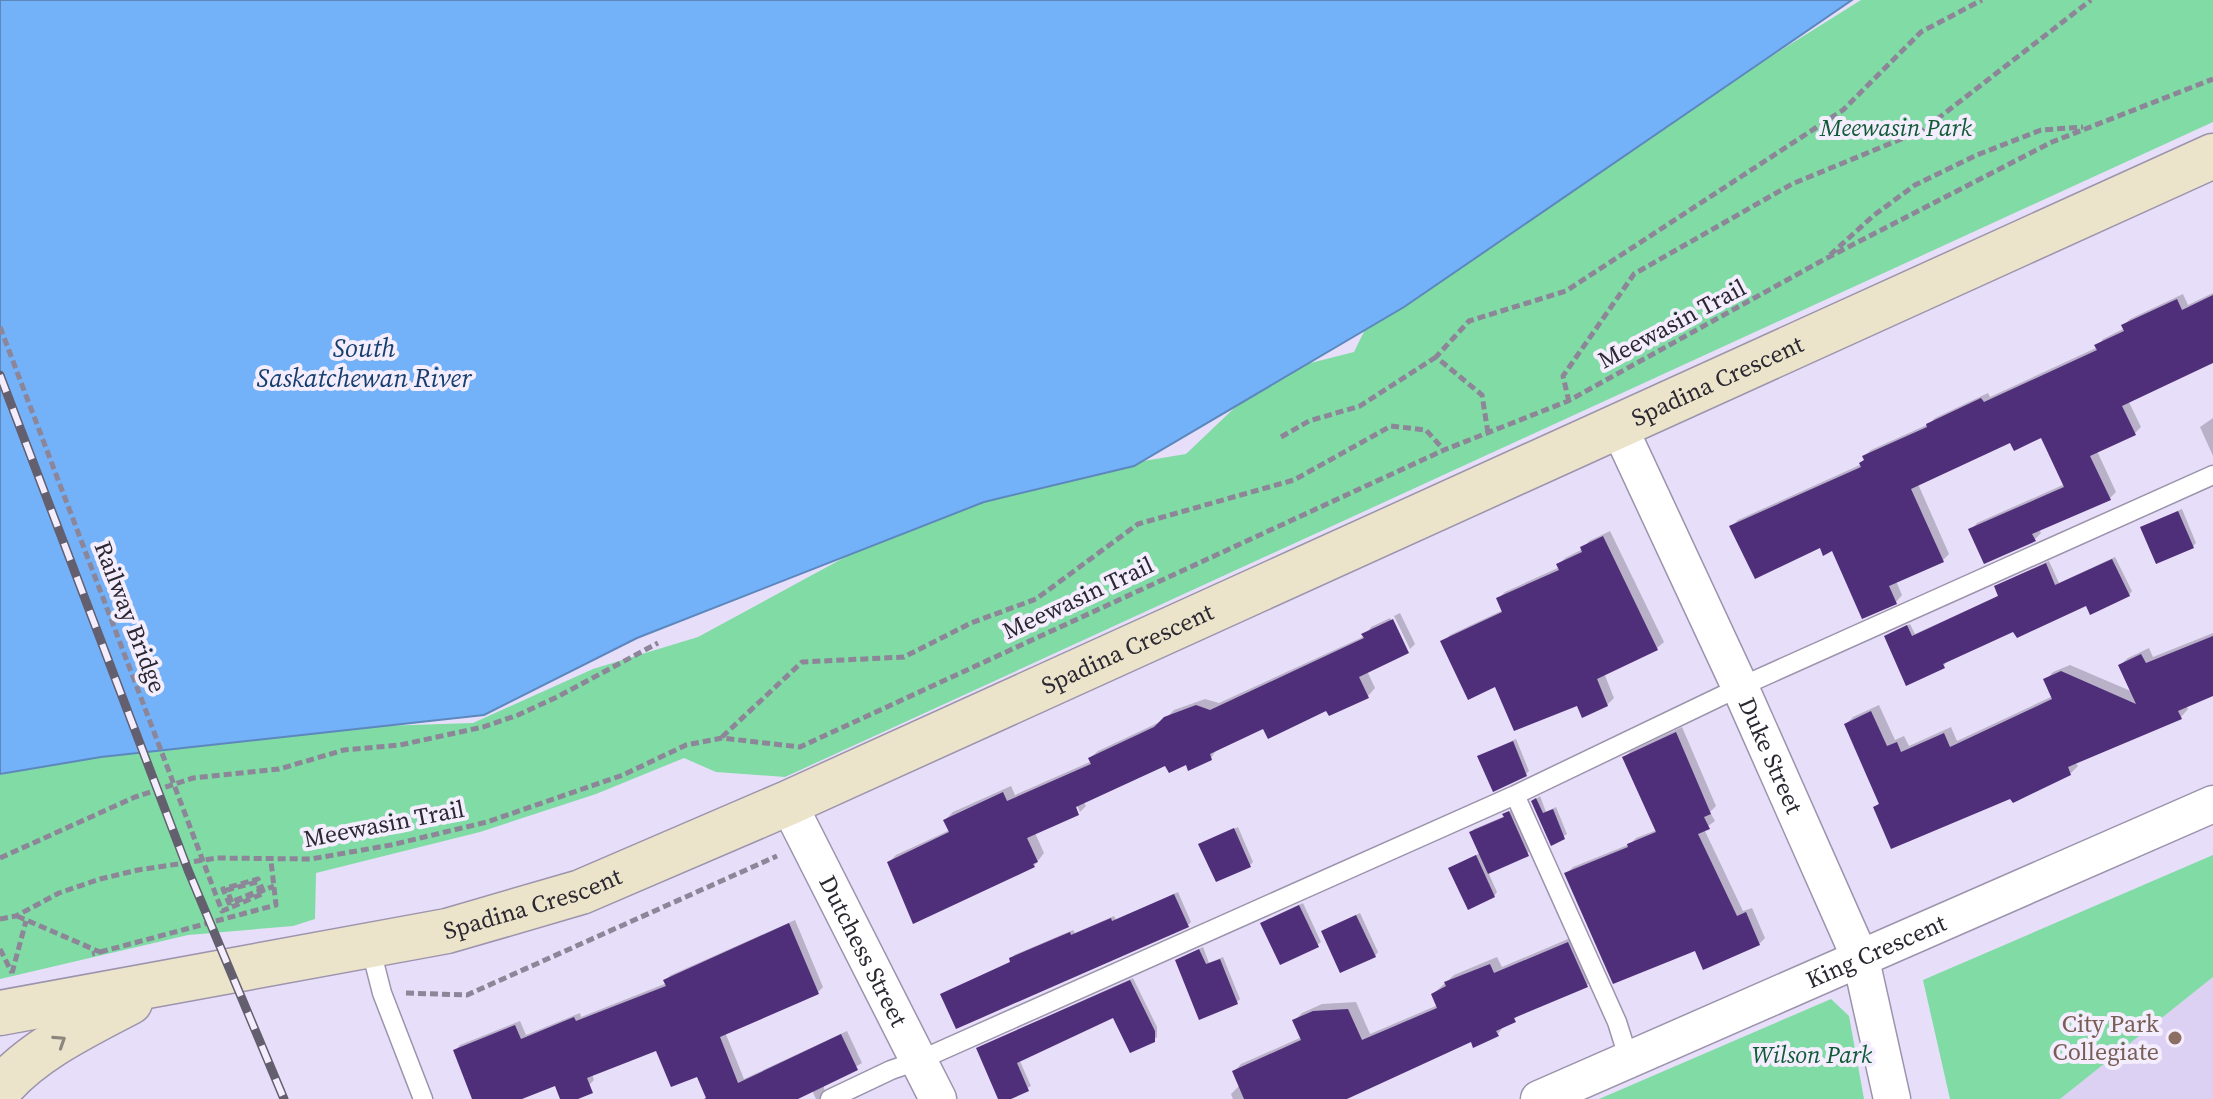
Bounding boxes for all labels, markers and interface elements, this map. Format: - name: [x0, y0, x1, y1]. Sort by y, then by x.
- park label: Meewasin Park: [1819, 111, 1973, 144]
- street label: Meewasin Trail: [1592, 271, 1751, 376]
- street label: Spadina Crescent: [1626, 327, 1809, 434]
- water label: South Saskatchewan River: [256, 330, 472, 396]
- street label: Railway Bridge: [86, 536, 175, 697]
- street label: Meewasin Trail: [997, 548, 1159, 647]
- street label: Spadina Crescent: [1036, 595, 1219, 702]
- street label: Duke Street: [1731, 692, 1811, 819]
- street label: Meewasin Trail: [301, 792, 467, 855]
- street label: Spadina Crescent: [439, 859, 627, 947]
- street label: Dutchess Street: [811, 870, 916, 1032]
- street label: King Crescent: [1801, 906, 1951, 996]
- place label: City Park Collegiate: [2053, 1007, 2160, 1068]
- marker: City Park Collegiate: [2166, 1029, 2184, 1047]
- one-way arrow: [52, 1035, 66, 1050]
- park label: Wilson Park: [1752, 1038, 1873, 1071]

